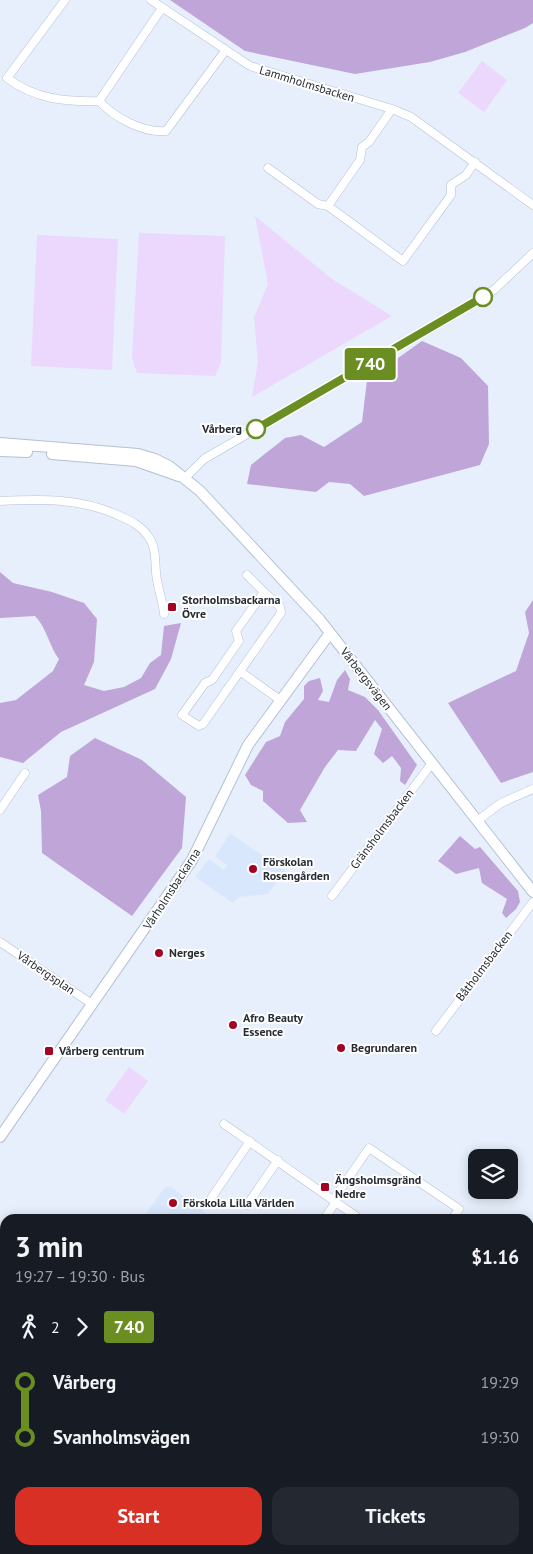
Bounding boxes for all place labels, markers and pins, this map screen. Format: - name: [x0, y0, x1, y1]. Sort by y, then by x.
- unlabelled marker: [473, 287, 493, 307]
- marker: Vårberg: [246, 419, 266, 439]
- place label: Vårberg: [201, 421, 242, 436]
- place label: Storholmsbackarna Övre: [182, 592, 281, 621]
- marker: Storholmsbackarna Övre: [166, 601, 178, 613]
- place label: Förskolan Rosengården: [263, 854, 330, 883]
- marker: Förskolan Rosengården: [247, 863, 259, 875]
- place label: Nerges: [169, 945, 205, 960]
- marker: Nerges: [153, 947, 165, 959]
- place label: Afro Beauty Essence: [243, 1010, 303, 1039]
- marker: Afro Beauty Essence: [227, 1019, 239, 1031]
- place label: Begrundaren: [351, 1040, 417, 1055]
- marker: Begrundaren: [335, 1042, 347, 1054]
- place label: Vårberg centrum: [58, 1043, 144, 1058]
- marker: Vårberg centrum: [43, 1045, 55, 1057]
- place label: Ängsholmsgränd Nedre: [335, 1172, 421, 1201]
- marker: Ängsholmsgränd Nedre: [319, 1181, 331, 1193]
- place label: Förskola Lilla Världen: [183, 1195, 294, 1210]
- marker: Förskola Lilla Världen: [167, 1197, 179, 1209]

